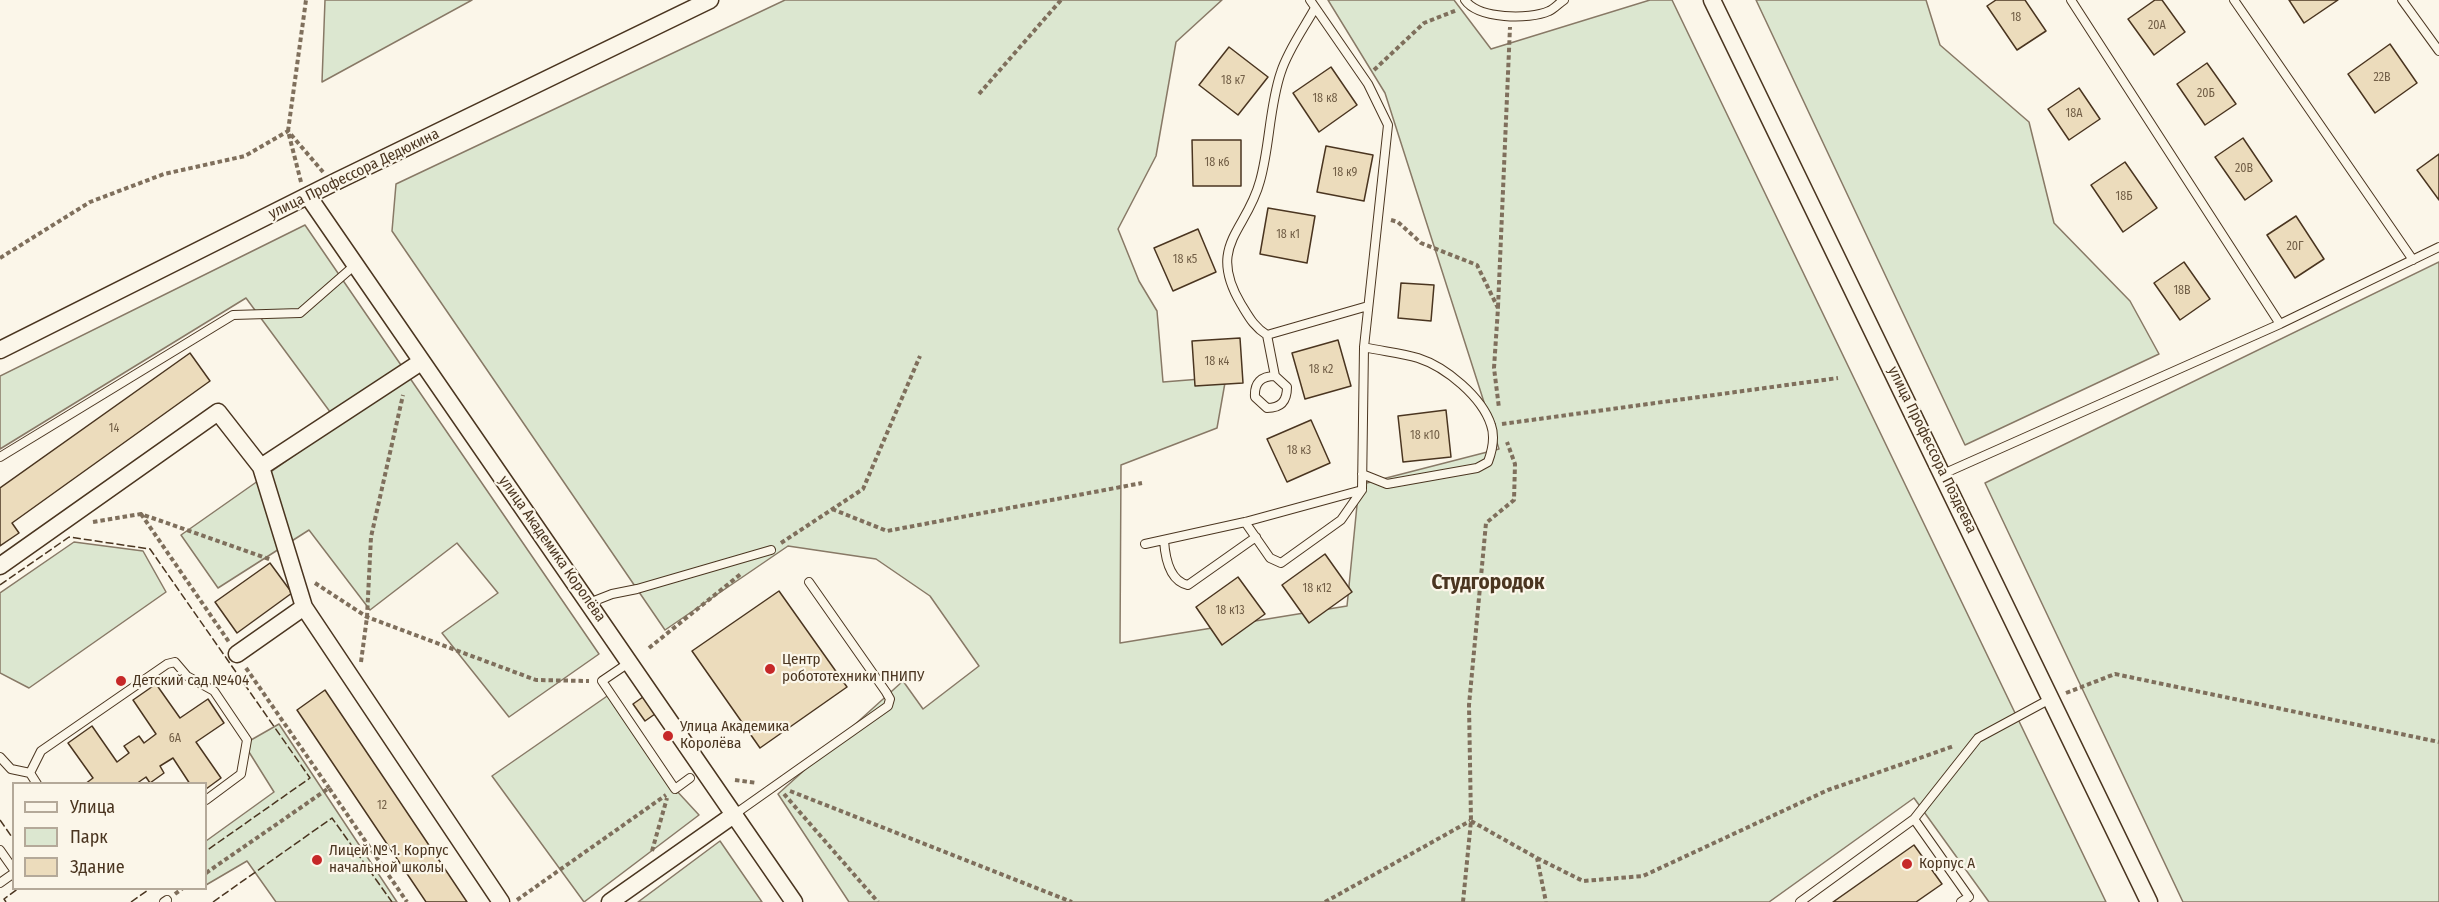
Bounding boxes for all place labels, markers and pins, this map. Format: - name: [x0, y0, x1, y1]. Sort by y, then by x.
- place label: Центр робототехники ПНИПУ: [782, 651, 924, 686]
- marker: Центр робототехники ПНИПУ: [763, 662, 777, 676]
- place label: Детский сад №404: [133, 672, 249, 690]
- marker: Детский сад №404: [114, 674, 128, 688]
- place label: Улица Академика Королёва: [680, 718, 789, 753]
- marker: Улица Академика Королёва: [661, 729, 675, 743]
- place label: Лицей № 1. Корпус начальной школы: [329, 842, 448, 877]
- marker: Лицей № 1. Корпус начальной школы: [310, 853, 324, 867]
- place label: Корпус А: [1919, 855, 1975, 873]
- marker: Корпус А: [1900, 857, 1914, 871]

